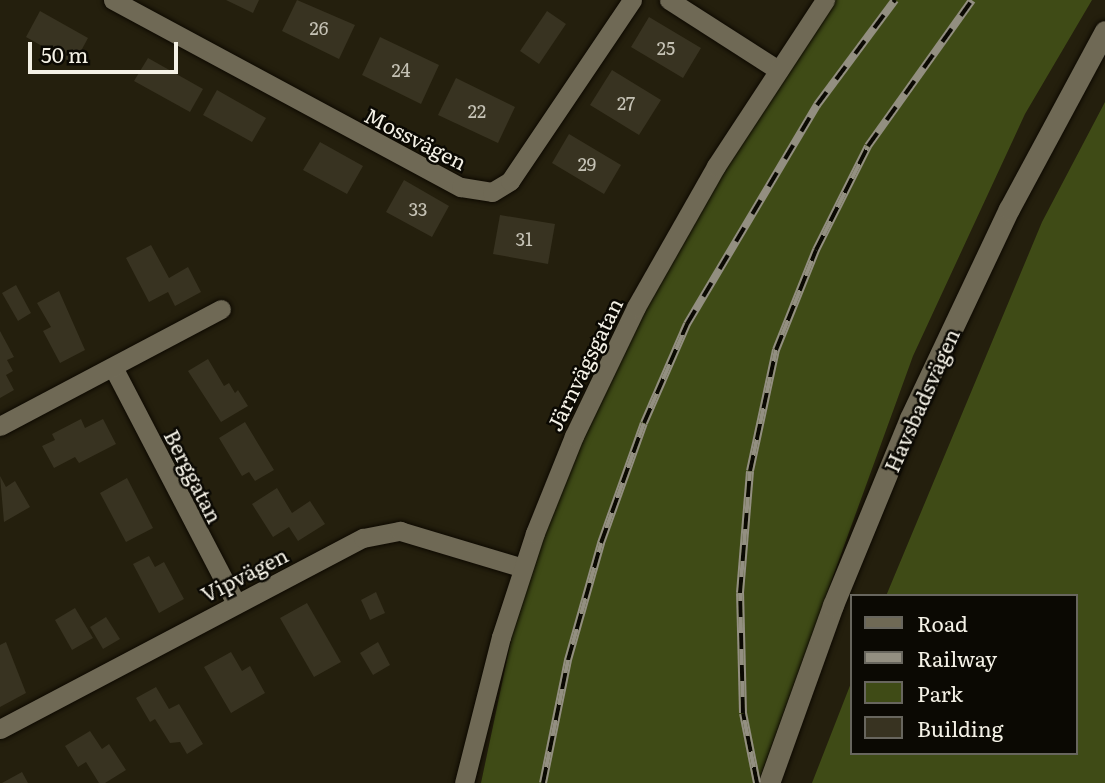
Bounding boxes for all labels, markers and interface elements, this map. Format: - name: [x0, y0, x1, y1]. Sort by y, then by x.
- house number: 26: [310, 17, 328, 39]
- scale bar: [32, 28, 182, 72]
- house number: 25: [657, 37, 675, 59]
- text: 50 m: [41, 38, 88, 69]
- house number: 24: [391, 59, 411, 81]
- house number: 27: [617, 92, 635, 114]
- house number: 22: [468, 100, 486, 122]
- street label: Mossvägen: [361, 102, 471, 174]
- house number: 29: [578, 153, 596, 175]
- house number: 33: [409, 198, 427, 220]
- house number: 31: [515, 228, 533, 250]
- street label: Järnvägsgatan: [541, 293, 627, 435]
- street label: Havsbadsvägen: [878, 324, 964, 476]
- street label: Berggatan: [160, 425, 228, 527]
- street label: Vipvägen: [196, 541, 292, 607]
- legend: [850, 594, 1077, 755]
- text: Road: [917, 607, 968, 638]
- text: Railway: [917, 642, 997, 673]
- text: Park: [917, 677, 963, 708]
- text: Building: [917, 712, 1003, 743]

